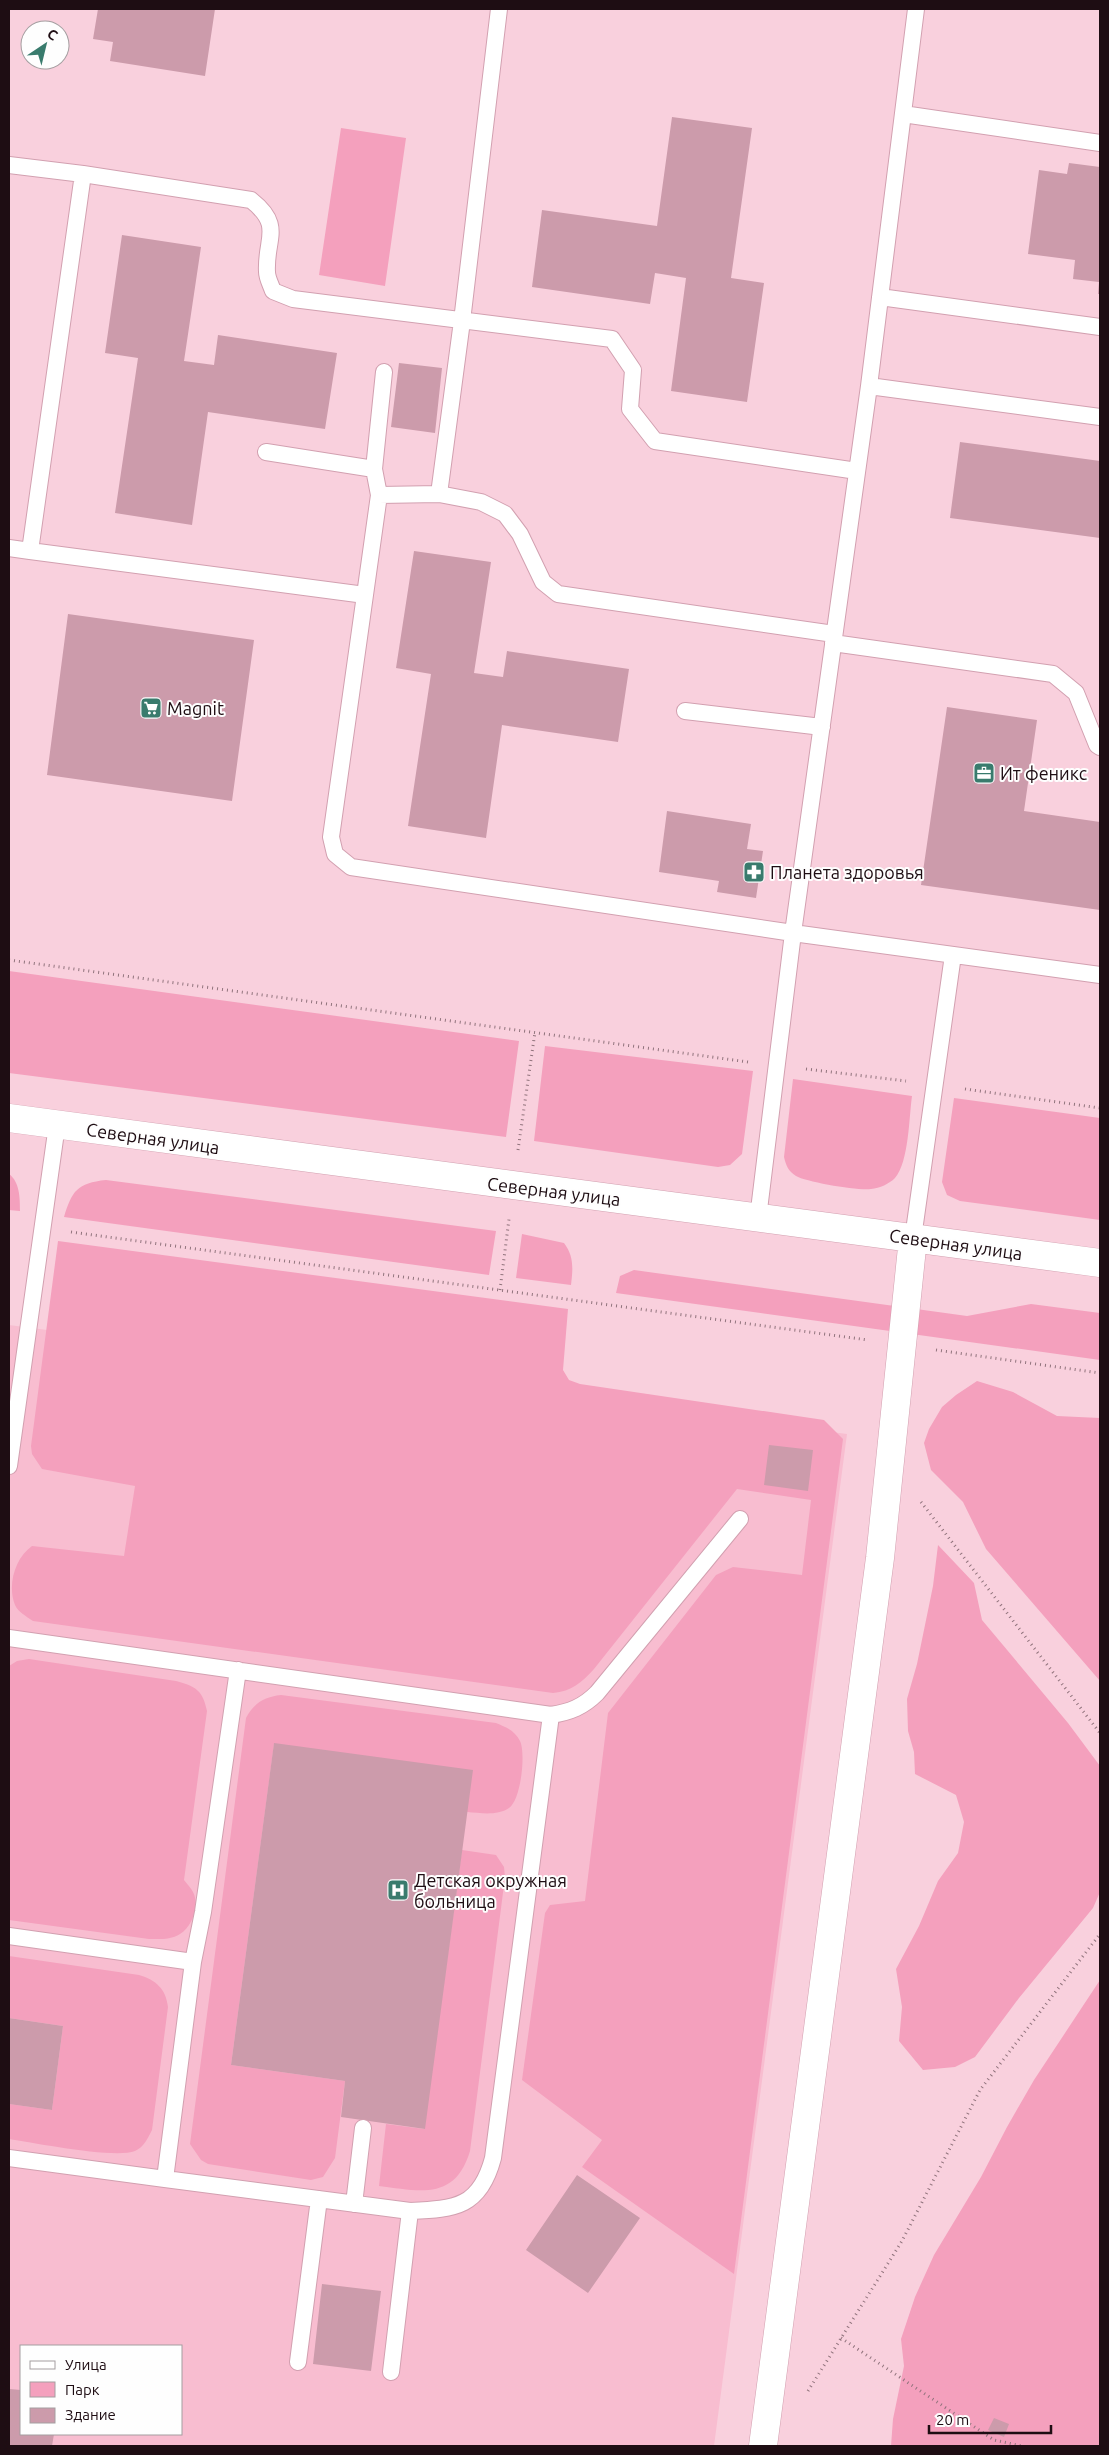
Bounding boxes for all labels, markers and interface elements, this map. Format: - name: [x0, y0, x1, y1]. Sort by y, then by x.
- north arrow: [20, 20, 70, 70]
- text: С: [44, 25, 61, 43]
- supermarket icon: Magnit: [139, 696, 163, 720]
- place label: Magnit: [167, 698, 224, 718]
- office icon: Ит феникс: [972, 761, 996, 785]
- place label: Ит феникс: [1000, 763, 1087, 783]
- pharmacy icon: Планета здоровья: [742, 860, 766, 884]
- place label: Планета здоровья: [770, 862, 924, 882]
- street label: Северная улица: [85, 1119, 221, 1157]
- street label: Северная улица: [486, 1173, 622, 1209]
- street label: Северная улица: [888, 1225, 1024, 1263]
- place label: Детская окружная больница: [414, 1870, 567, 1911]
- hospital icon: Детская окружная больница: [386, 1878, 410, 1902]
- legend: [20, 2345, 182, 2435]
- text: Улица: [65, 2356, 107, 2373]
- text: Парк: [65, 2381, 100, 2398]
- scale bar: [929, 2402, 1052, 2434]
- text: Здание: [65, 2406, 116, 2423]
- text: 20 m: [936, 2411, 969, 2428]

